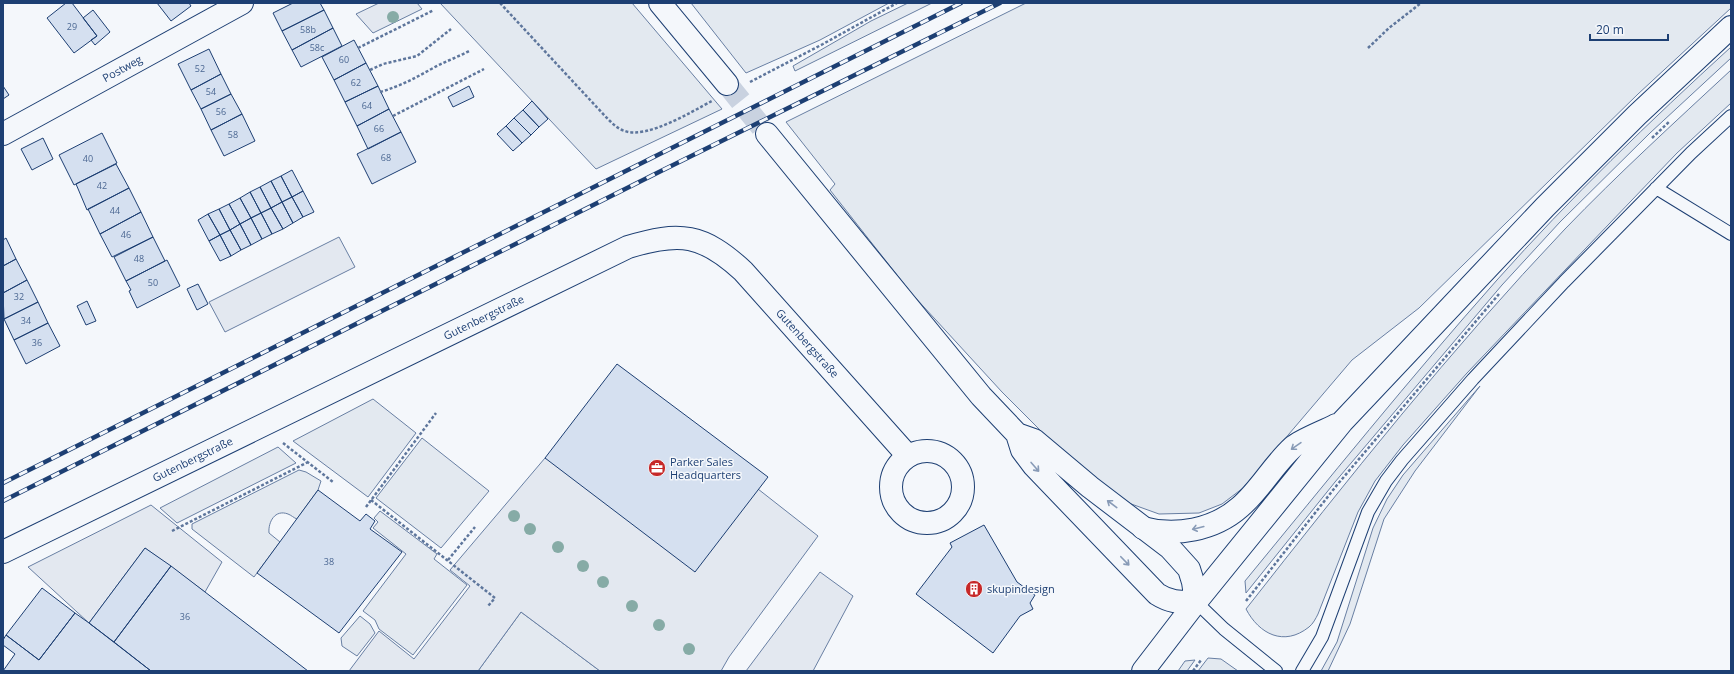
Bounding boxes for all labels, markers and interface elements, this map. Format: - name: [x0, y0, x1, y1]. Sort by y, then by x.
- scale bar: [1590, 16, 1668, 42]
- house number: 29: [67, 20, 77, 33]
- text: 20 m: [1596, 21, 1624, 38]
- house number: 58b: [300, 23, 316, 36]
- house number: 58c: [310, 41, 325, 54]
- street label: Postweg: [100, 51, 145, 85]
- house number: 60: [339, 53, 349, 66]
- house number: 52: [195, 62, 205, 75]
- house number: 62: [351, 76, 361, 89]
- house number: 54: [206, 85, 216, 98]
- house number: 64: [362, 99, 372, 112]
- house number: 56: [216, 105, 226, 118]
- house number: 66: [374, 122, 384, 135]
- house number: 58: [228, 128, 238, 141]
- house number: 68: [381, 151, 391, 164]
- house number: 40: [83, 152, 93, 165]
- house number: 42: [97, 179, 107, 192]
- house number: 44: [110, 204, 120, 217]
- house number: 46: [121, 228, 131, 241]
- house number: 48: [134, 252, 144, 265]
- house number: 50: [148, 276, 158, 289]
- house number: 32: [14, 290, 24, 303]
- street label: Gutenbergstraße: [441, 291, 526, 343]
- street label: Gutenbergstraße: [773, 305, 843, 381]
- house number: 34: [21, 314, 31, 327]
- house number: 36: [32, 336, 42, 349]
- street label: Gutenbergstraße: [150, 433, 235, 485]
- one-way arrow: [1290, 442, 1301, 450]
- place label: Parker Sales Headquarters: [670, 454, 741, 482]
- office icon: Parker Sales Headquarters: [647, 458, 667, 478]
- one-way arrow: [1031, 462, 1040, 472]
- one-way arrow: [1106, 500, 1117, 508]
- one-way arrow: [1192, 524, 1205, 532]
- house number: 38: [324, 555, 334, 568]
- one-way arrow: [1120, 556, 1130, 566]
- building icon: skupindesign: [964, 579, 984, 599]
- place label: skupindesign: [987, 581, 1055, 596]
- house number: 36: [180, 610, 190, 623]

